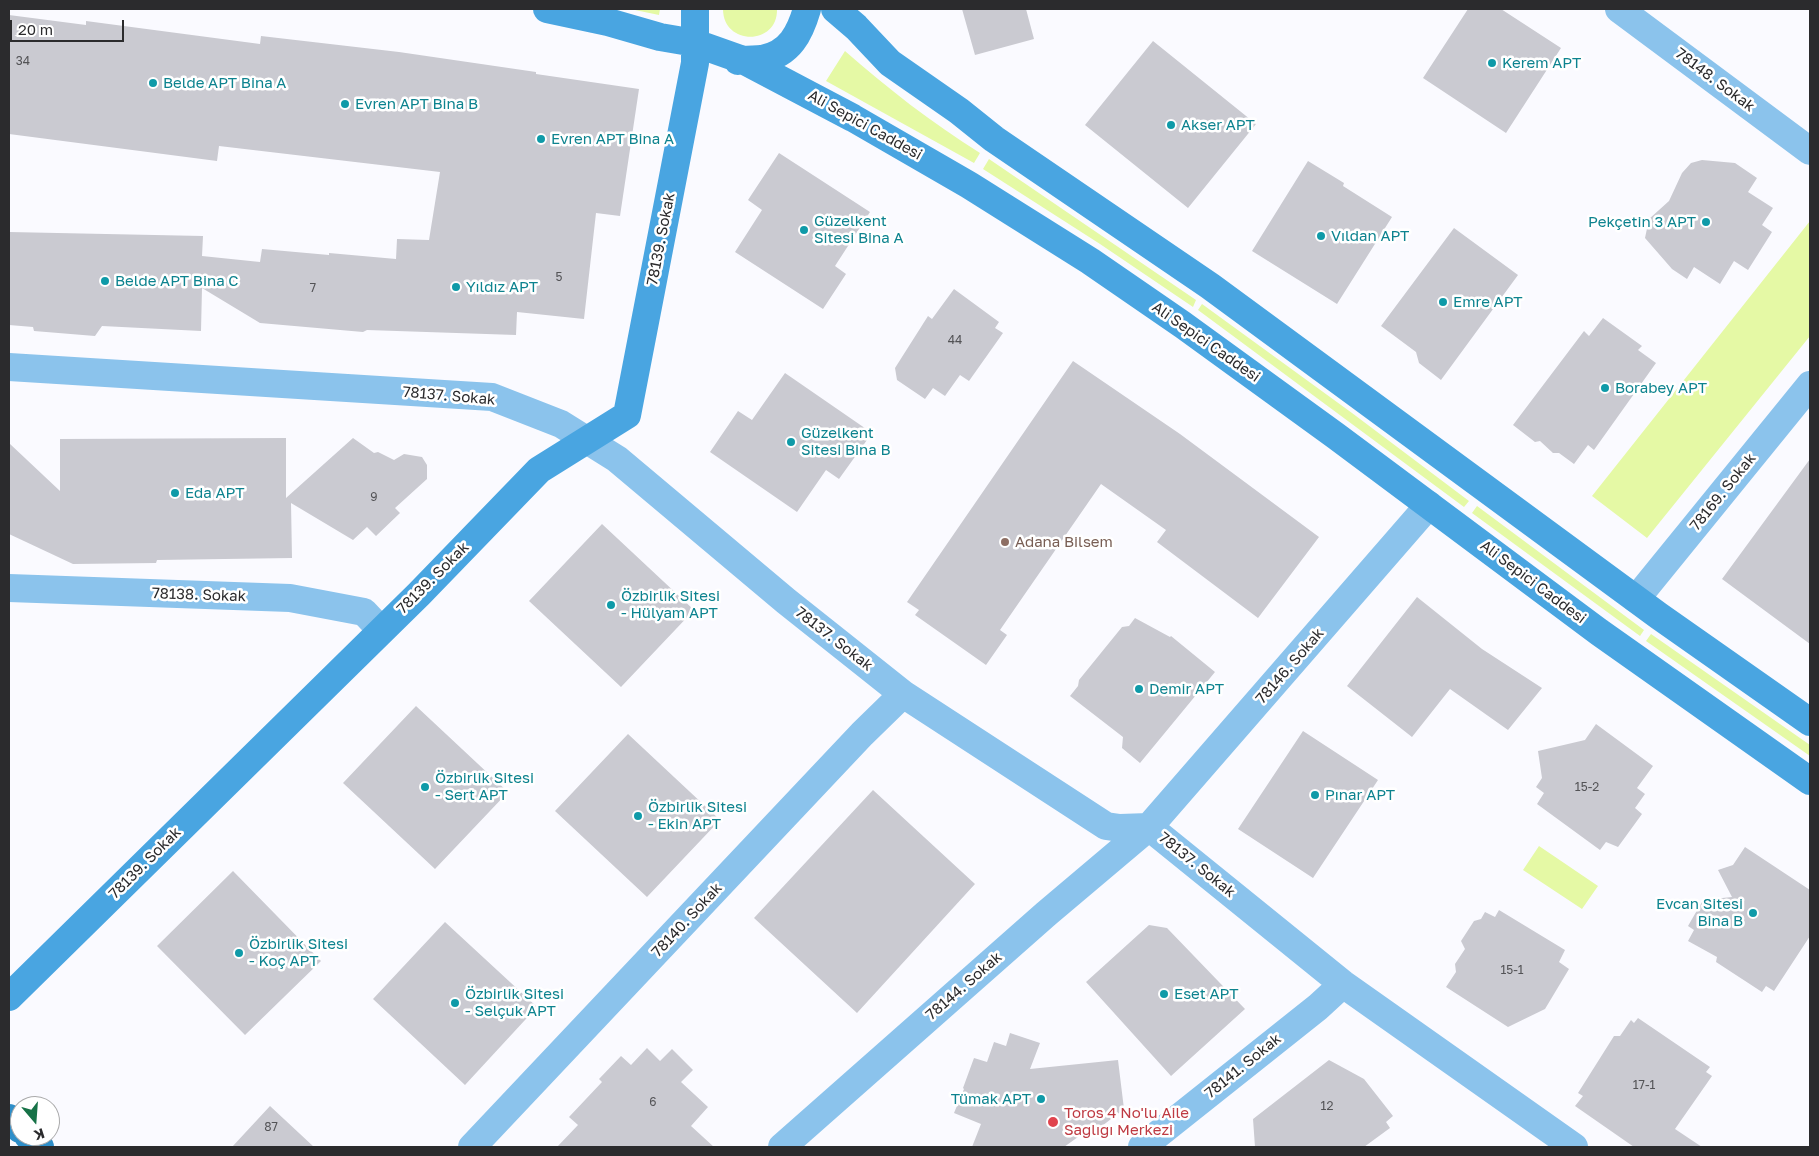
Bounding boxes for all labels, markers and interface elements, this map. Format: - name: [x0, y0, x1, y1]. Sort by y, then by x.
- scale bar: [12, 10, 126, 42]
- text: 20 m: [18, 20, 53, 38]
- street label: 78148. Sokak: [1672, 44, 1758, 116]
- house number: 34: [16, 54, 30, 68]
- place label: Kerem APT: [1502, 54, 1581, 72]
- marker: Kerem APT: [1486, 57, 1498, 69]
- place label: Belde APT Bina A: [163, 74, 286, 92]
- marker: Belde APT Bina A: [147, 77, 159, 89]
- street label: Ali Sepici Caddesi: [805, 86, 925, 164]
- place label: Evren APT Bina B: [355, 95, 478, 113]
- marker: Evren APT Bina B: [339, 98, 351, 110]
- place label: Akser APT: [1181, 116, 1255, 134]
- marker: Akser APT: [1165, 119, 1177, 131]
- place label: Evren APT Bina A: [551, 130, 674, 148]
- marker: Evren APT Bina A: [535, 133, 547, 145]
- street label: 78139. Sokak: [643, 191, 679, 287]
- place label: Güzelkent Sitesi Bina A: [814, 212, 904, 247]
- place label: Pekçetin 3 APT: [1588, 213, 1696, 231]
- marker: Pekçetin 3 APT: [1700, 216, 1712, 228]
- marker: Güzelkent Sitesi Bina A: [798, 224, 810, 236]
- place label: Vıldan APT: [1331, 227, 1409, 245]
- marker: Vıldan APT: [1315, 230, 1327, 242]
- house number: 5: [556, 270, 562, 284]
- place label: Belde APT Bina C: [115, 272, 239, 290]
- marker: Belde APT Bina C: [99, 275, 111, 287]
- place label: Yıldız APT: [466, 278, 538, 296]
- house number: 7: [310, 281, 316, 295]
- marker: Yıldız APT: [450, 281, 462, 293]
- place label: Emre APT: [1453, 293, 1523, 311]
- marker: Emre APT: [1437, 296, 1449, 308]
- street label: Ali Sepici Caddesi: [1149, 298, 1263, 386]
- house number: 44: [948, 333, 962, 347]
- place label: Borabey APT: [1615, 379, 1707, 397]
- marker: Borabey APT: [1599, 382, 1611, 394]
- street label: 78137. Sokak: [402, 383, 496, 409]
- place label: Güzelkent Sitesi Bina B: [801, 424, 891, 459]
- marker: Güzelkent Sitesi Bina B: [785, 436, 797, 448]
- street label: 78169. Sokak: [1686, 450, 1760, 534]
- place label: Eda APT: [185, 484, 244, 502]
- marker: Eda APT: [169, 487, 181, 499]
- house number: 9: [370, 490, 378, 504]
- place label: Adana Bilsem: [1015, 533, 1113, 551]
- marker: Adana Bilsem: [999, 536, 1011, 548]
- street label: Ali Sepici Caddesi: [1477, 536, 1589, 628]
- street label: 78139. Sokak: [393, 538, 473, 618]
- street label: 78138. Sokak: [152, 584, 246, 606]
- place label: Özbirlik Sitesi - Hülyam APT: [621, 587, 720, 622]
- marker: Özbirlik Sitesi - Hülyam APT: [605, 599, 617, 611]
- street label: 78137. Sokak: [792, 603, 876, 675]
- street label: 78146. Sokak: [1252, 624, 1328, 708]
- place label: Demir APT: [1149, 680, 1224, 698]
- marker: Demir APT: [1133, 683, 1145, 695]
- place label: Özbirlik Sitesi - Sert APT: [435, 769, 534, 804]
- house number: 15-2: [1575, 780, 1599, 794]
- marker: Özbirlik Sitesi - Sert APT: [419, 781, 431, 793]
- place label: Pınar APT: [1325, 786, 1395, 804]
- marker: Pınar APT: [1309, 789, 1321, 801]
- place label: Özbirlik Sitesi - Ekin APT: [648, 798, 747, 833]
- marker: Özbirlik Sitesi - Ekin APT: [632, 810, 644, 822]
- street label: 78139. Sokak: [105, 823, 185, 903]
- street label: 78137. Sokak: [1155, 829, 1239, 901]
- street label: 78140. Sokak: [648, 879, 726, 961]
- place label: Evcan Sitesi Bina B: [1656, 895, 1743, 930]
- marker: Evcan Sitesi Bina B: [1747, 907, 1759, 919]
- place label: Özbirlik Sitesi - Koç APT: [249, 935, 348, 970]
- marker: Özbirlik Sitesi - Koç APT: [233, 947, 245, 959]
- street label: 78144. Sokak: [922, 948, 1006, 1024]
- house number: 15-1: [1500, 963, 1524, 977]
- place label: Özbirlik Sitesi - Selçuk APT: [465, 985, 564, 1020]
- place label: Eset APT: [1174, 985, 1239, 1003]
- marker: Eset APT: [1158, 988, 1170, 1000]
- marker: Özbirlik Sitesi - Selçuk APT: [449, 997, 461, 1009]
- street label: 78141. Sokak: [1201, 1030, 1285, 1102]
- house number: 17-1: [1633, 1078, 1655, 1092]
- place label: Tümak APT: [951, 1090, 1031, 1108]
- marker: Tümak APT: [1035, 1093, 1047, 1105]
- house number: 6: [649, 1095, 657, 1109]
- north arrow: [10, 1096, 60, 1146]
- house number: 12: [1321, 1099, 1333, 1113]
- place label: Toros 4 No'lu Aile Sağlığı Merkezi: [1064, 1104, 1189, 1139]
- marker: Toros 4 No'lu Aile Sağlığı Merkezi: [1046, 1115, 1060, 1129]
- house number: 87: [264, 1120, 278, 1134]
- text: K: [32, 1125, 47, 1144]

